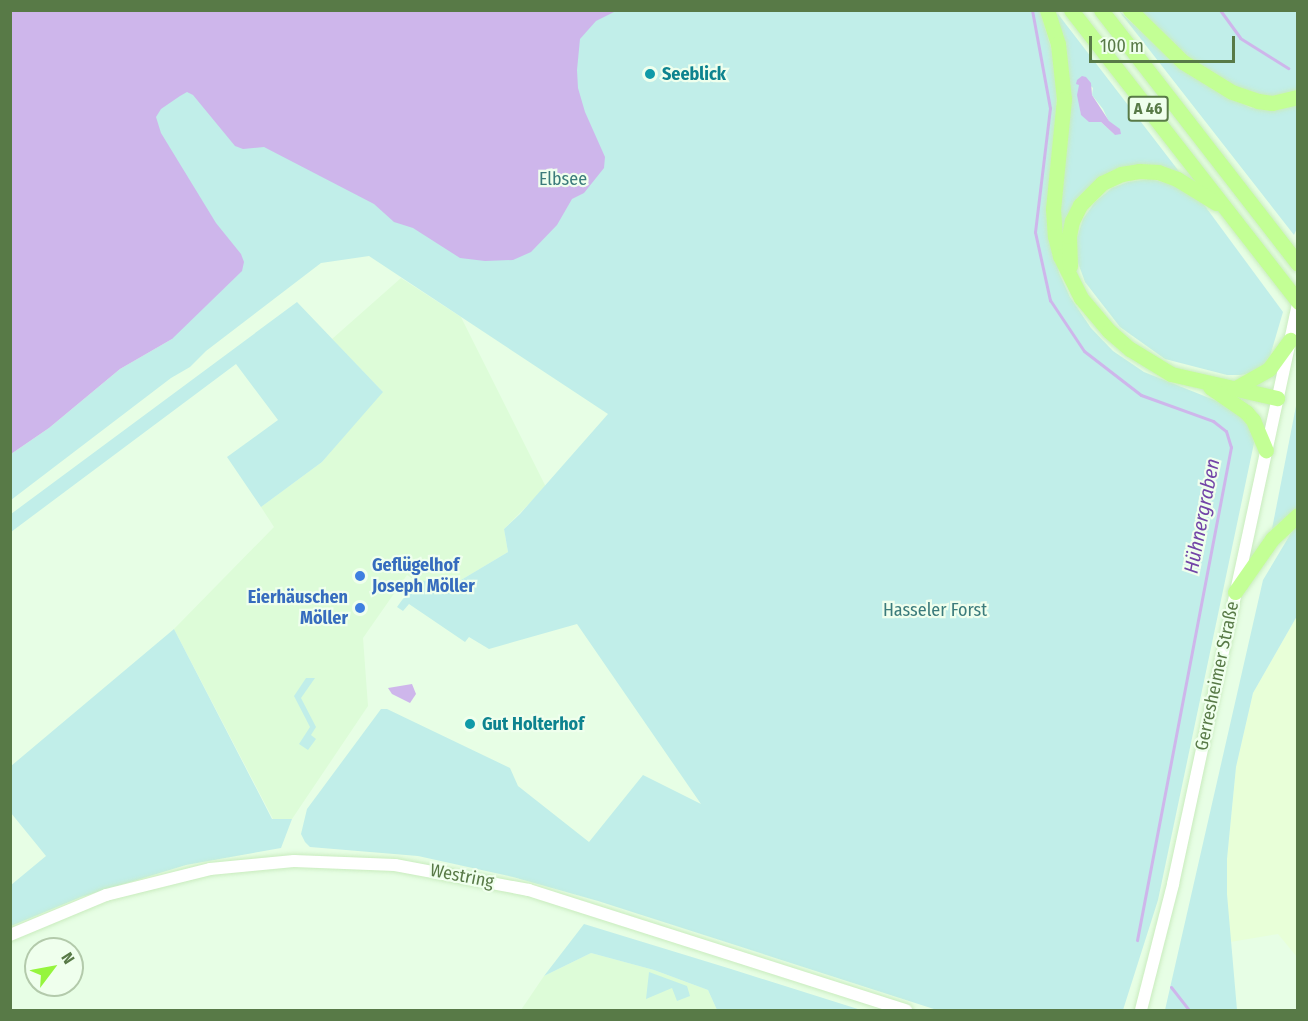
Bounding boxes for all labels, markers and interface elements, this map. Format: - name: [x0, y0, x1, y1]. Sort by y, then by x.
- scale bar: [1092, 24, 1238, 62]
- text: 100 m: [1100, 35, 1144, 57]
- place label: Seeblick: [662, 63, 726, 85]
- marker: Seeblick: [643, 67, 657, 81]
- road number: A 46: [1127, 96, 1169, 122]
- park label: Elbsee: [539, 168, 587, 190]
- water label: Hühnergraben: [1179, 456, 1225, 576]
- place label: Geflügelhof Joseph Möller: [372, 555, 475, 598]
- marker: Geflügelhof Joseph Möller: [353, 569, 367, 583]
- place label: Eierhäuschen Möller: [248, 587, 348, 630]
- park label: Hasseler Forst: [883, 599, 987, 621]
- street label: Gerresheimer Straße: [1191, 599, 1243, 753]
- marker: Eierhäuschen Möller: [353, 601, 367, 615]
- place label: Gut Holterhof: [482, 713, 584, 735]
- marker: Gut Holterhof: [463, 717, 477, 731]
- street label: Westring: [428, 859, 496, 893]
- north arrow: [24, 937, 84, 997]
- text: N: [57, 949, 79, 967]

